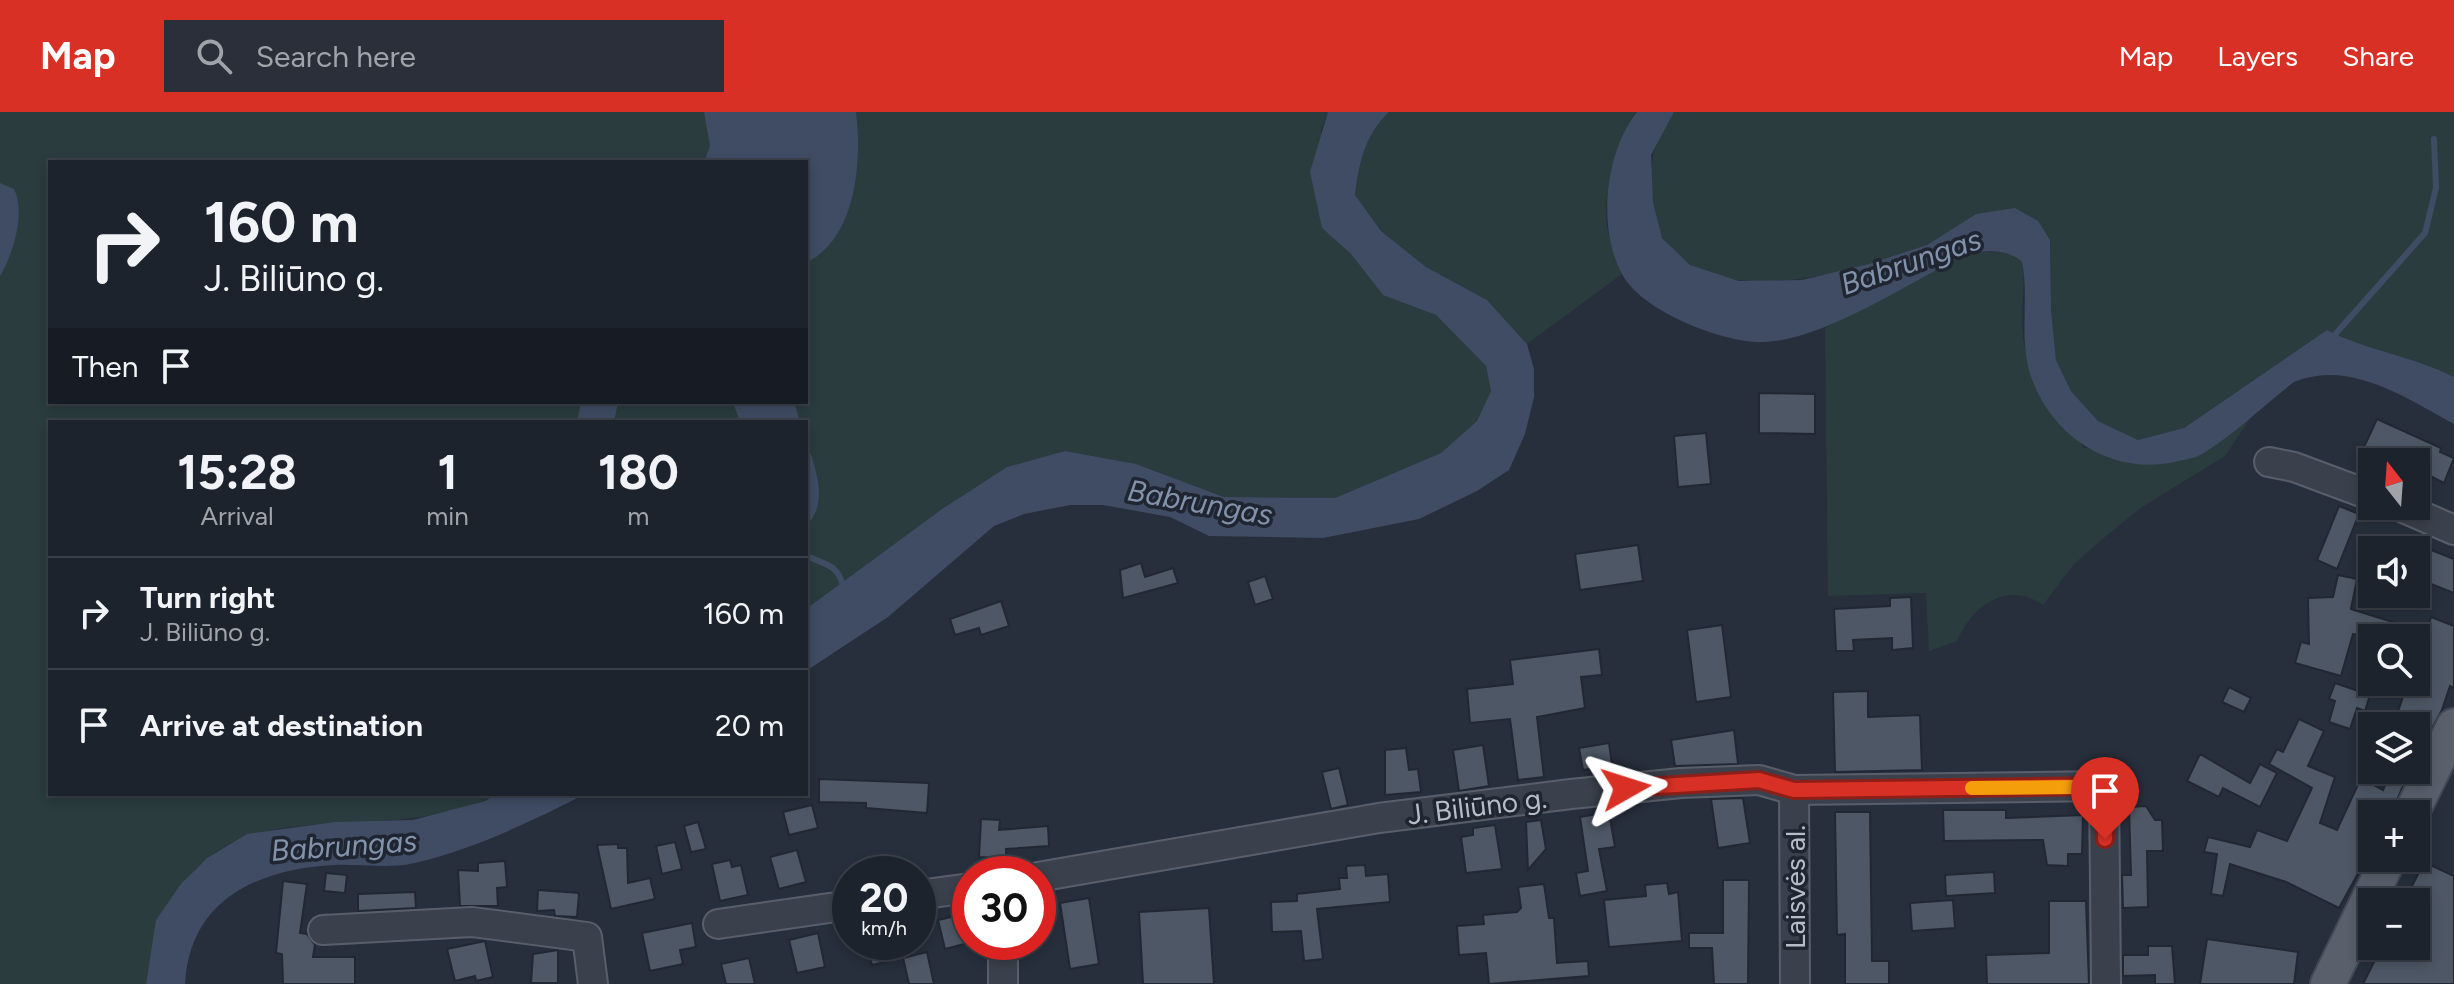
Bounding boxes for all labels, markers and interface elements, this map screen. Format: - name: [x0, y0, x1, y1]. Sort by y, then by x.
- search box: [164, 20, 724, 92]
- text: Map: [40, 33, 116, 79]
- icon: search: [192, 34, 236, 78]
- text: Search here: [256, 38, 416, 75]
- text: Map: [2119, 39, 2173, 73]
- text: Layers: [2217, 39, 2298, 73]
- text: Share: [2342, 39, 2414, 73]
- text: 160 m: [204, 189, 359, 256]
- icon: right: [72, 192, 176, 296]
- water label: Babrungas: [1836, 220, 1986, 303]
- text: J. Biliūno g.: [204, 257, 384, 300]
- icon: arrive: [154, 344, 198, 388]
- text: Then: [72, 348, 138, 385]
- text: 15:28: [177, 443, 297, 501]
- text: 1: [437, 443, 458, 501]
- text: 180: [598, 443, 679, 501]
- north arrow: [2358, 448, 2430, 520]
- map controls: [2358, 448, 2430, 960]
- water label: Babrungas: [1125, 472, 1275, 533]
- text: Arrival: [200, 500, 274, 532]
- text: min: [426, 500, 469, 532]
- text: m: [627, 500, 649, 532]
- button: sound: [2358, 536, 2430, 608]
- text: Turn right: [140, 579, 275, 616]
- icon: right: [72, 591, 116, 635]
- text: 160 m: [702, 595, 784, 632]
- text: J. Biliūno g.: [140, 616, 270, 648]
- button: search: [2358, 624, 2430, 696]
- icon: arrive: [72, 703, 116, 747]
- text: Arrive at destination: [140, 707, 423, 744]
- text: 20 m: [715, 707, 784, 744]
- button: layers: [2358, 712, 2430, 784]
- position arrow: [1584, 746, 1668, 830]
- pin: [2071, 757, 2139, 839]
- icon: arrive: [2083, 769, 2127, 813]
- street label: J. Biliūno g.: [1405, 781, 1549, 831]
- button: +: [2358, 800, 2430, 872]
- water label: Babrungas: [270, 822, 418, 869]
- street label: Laisvės al.: [1778, 825, 1812, 949]
- speed limit sign: 30: [952, 856, 1056, 960]
- text: 20: [859, 874, 909, 922]
- button: −: [2358, 888, 2430, 960]
- text: km/h: [861, 916, 907, 940]

